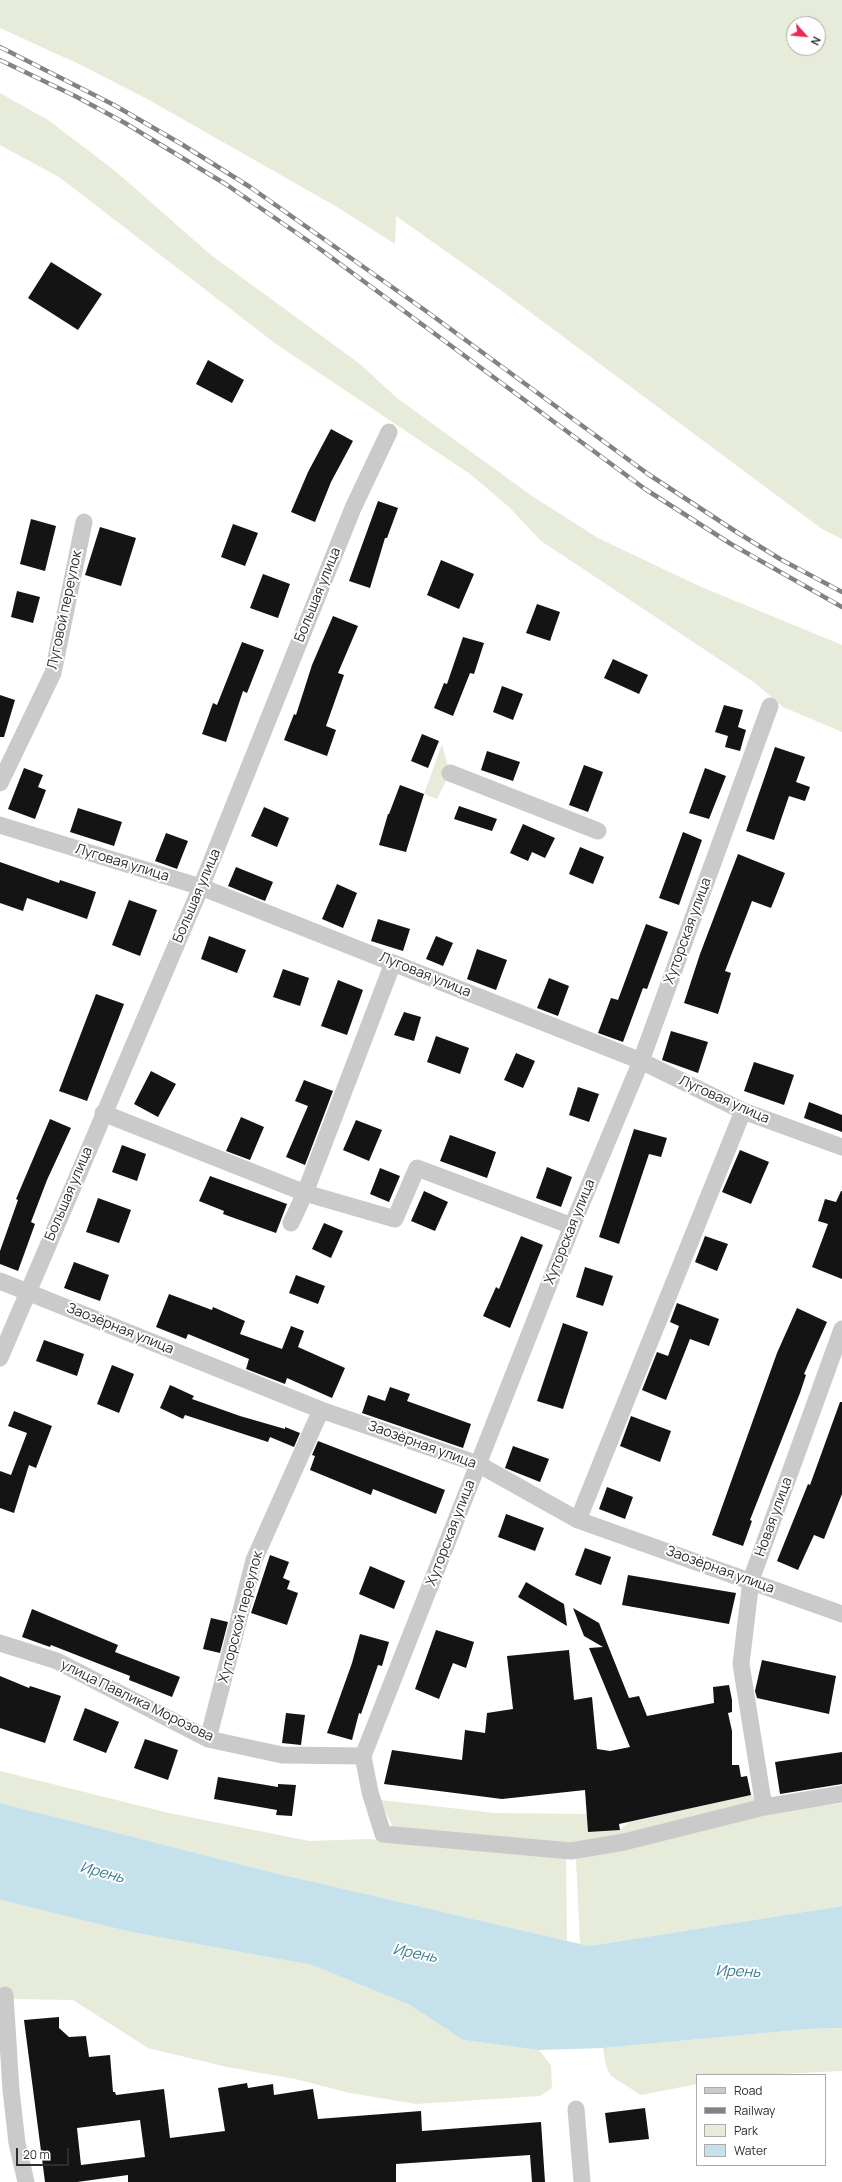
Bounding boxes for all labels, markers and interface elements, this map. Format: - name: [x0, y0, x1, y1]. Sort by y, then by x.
- north arrow: [786, 16, 826, 56]
- text: N: [808, 34, 825, 48]
- street label: Большая улица: [291, 545, 345, 645]
- street label: Луговой переулок: [44, 549, 86, 671]
- street label: Луговая улица: [73, 841, 171, 885]
- street label: Большая улица: [170, 846, 224, 946]
- street label: Хуторская улица: [661, 876, 715, 986]
- street label: Луговая улица: [377, 949, 473, 1001]
- street label: Луговая улица: [676, 1073, 772, 1127]
- street label: Большая улица: [42, 1144, 96, 1244]
- street label: Хуторская улица: [541, 1177, 599, 1287]
- street label: Заозёрная улица: [64, 1300, 176, 1358]
- street label: Заозёрная улица: [366, 1418, 478, 1472]
- street label: Новая улица: [752, 1475, 796, 1559]
- street label: Хуторская улица: [423, 1478, 479, 1588]
- street label: Заозёрная улица: [664, 1543, 776, 1597]
- street label: Хуторской переулок: [215, 1549, 267, 1685]
- street label: улица Павлика Морозова: [58, 1657, 216, 1745]
- water label: Ирень: [78, 1859, 126, 1887]
- water label: Ирень: [391, 1941, 439, 1967]
- water label: Ирень: [715, 1962, 761, 1982]
- legend: [696, 2074, 826, 2166]
- text: Road: [734, 2082, 762, 2099]
- text: Railway: [734, 2102, 775, 2119]
- text: Park: [734, 2122, 758, 2139]
- scale bar: [18, 2140, 71, 2166]
- text: Water: [734, 2142, 767, 2159]
- text: 20 m: [23, 2146, 50, 2163]

